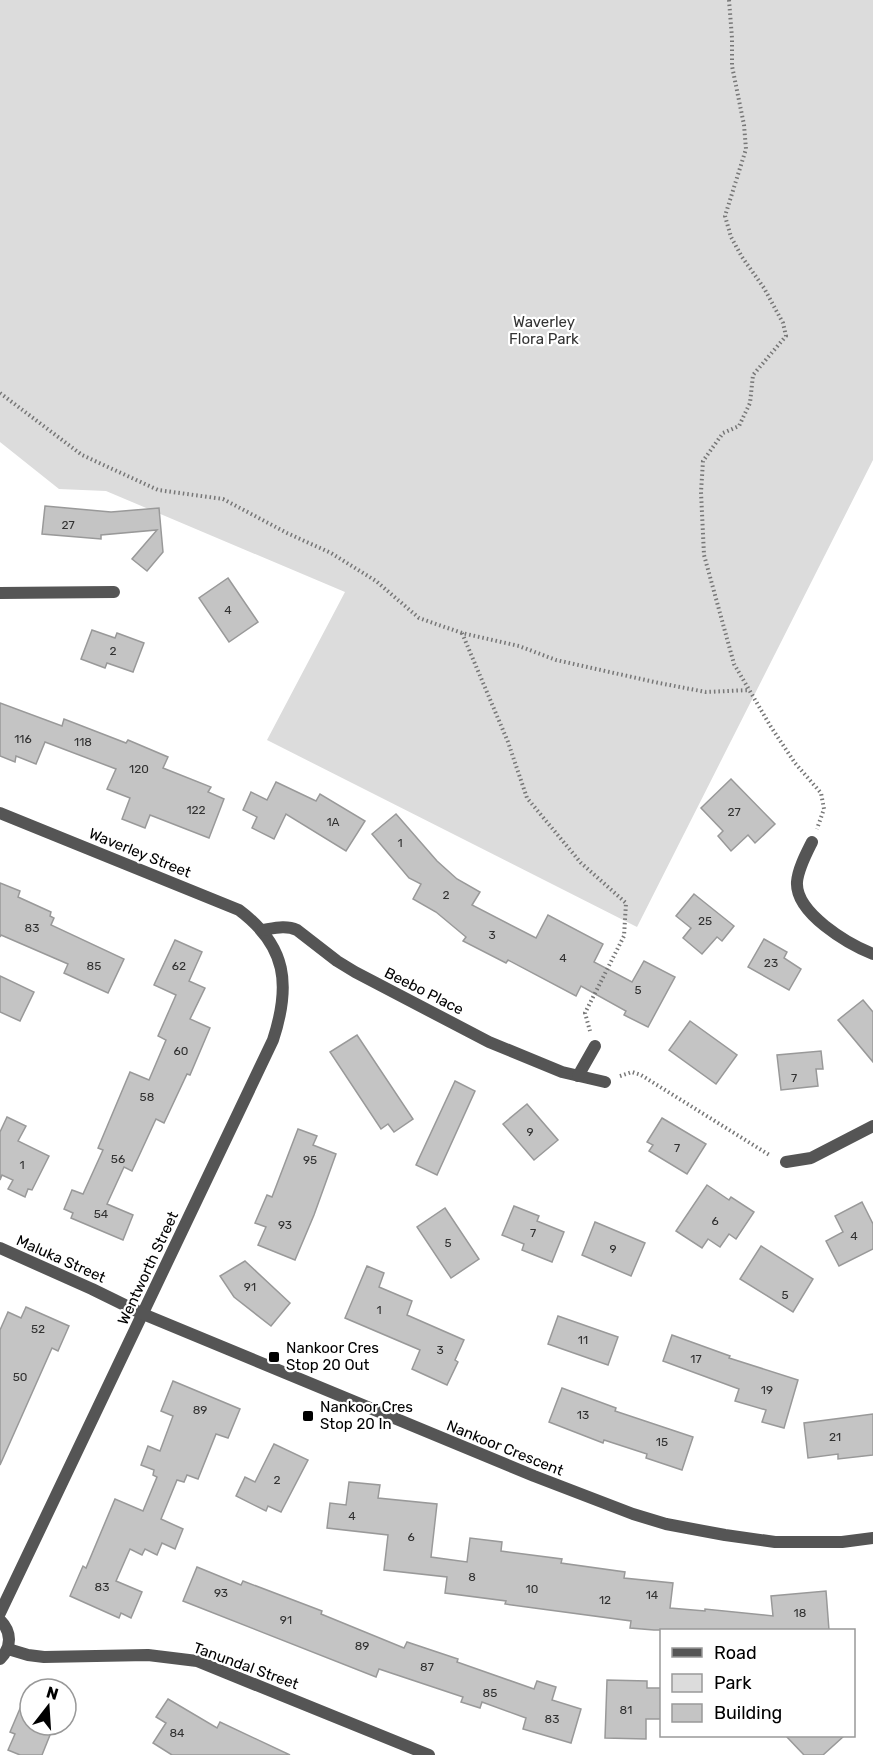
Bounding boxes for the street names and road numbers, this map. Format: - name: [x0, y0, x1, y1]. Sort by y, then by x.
- street label: Waverley Street: [86, 824, 194, 882]
- street label: Beebo Place: [381, 963, 467, 1019]
- street label: Wentworth Street: [114, 1208, 182, 1328]
- street label: Maluka Street: [14, 1231, 109, 1287]
- street label: Nankoor Crescent: [444, 1416, 566, 1480]
- street label: Tanundal Street: [191, 1639, 301, 1693]

